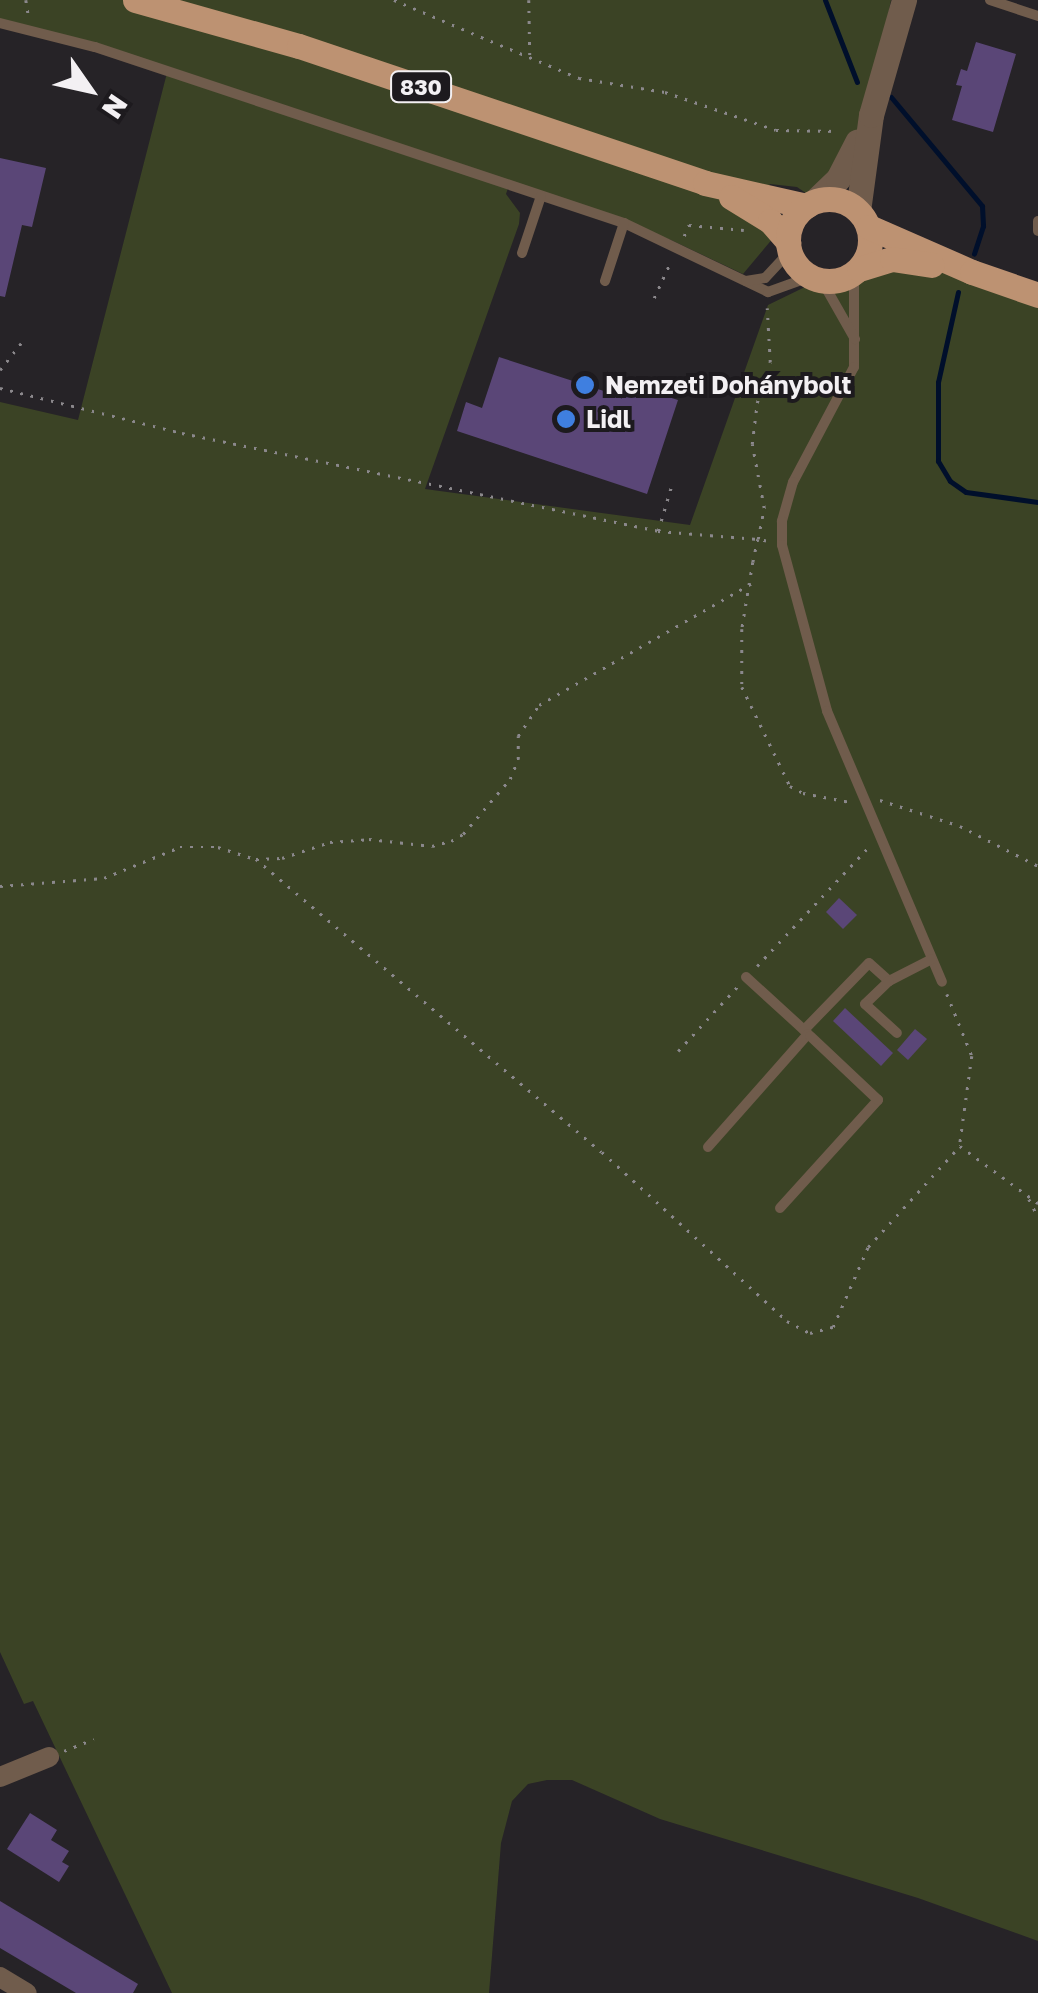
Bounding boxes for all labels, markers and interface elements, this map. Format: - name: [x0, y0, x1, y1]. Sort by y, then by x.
- north arrow: [40, 40, 140, 140]
- road number: 830: [388, 70, 454, 104]
- text: N: [96, 89, 135, 125]
- place label: Nemzeti Dohánybolt: [605, 370, 851, 400]
- marker: Nemzeti Dohánybolt: [574, 374, 596, 396]
- place label: Lidl: [586, 404, 631, 434]
- marker: Lidl: [555, 408, 577, 430]

